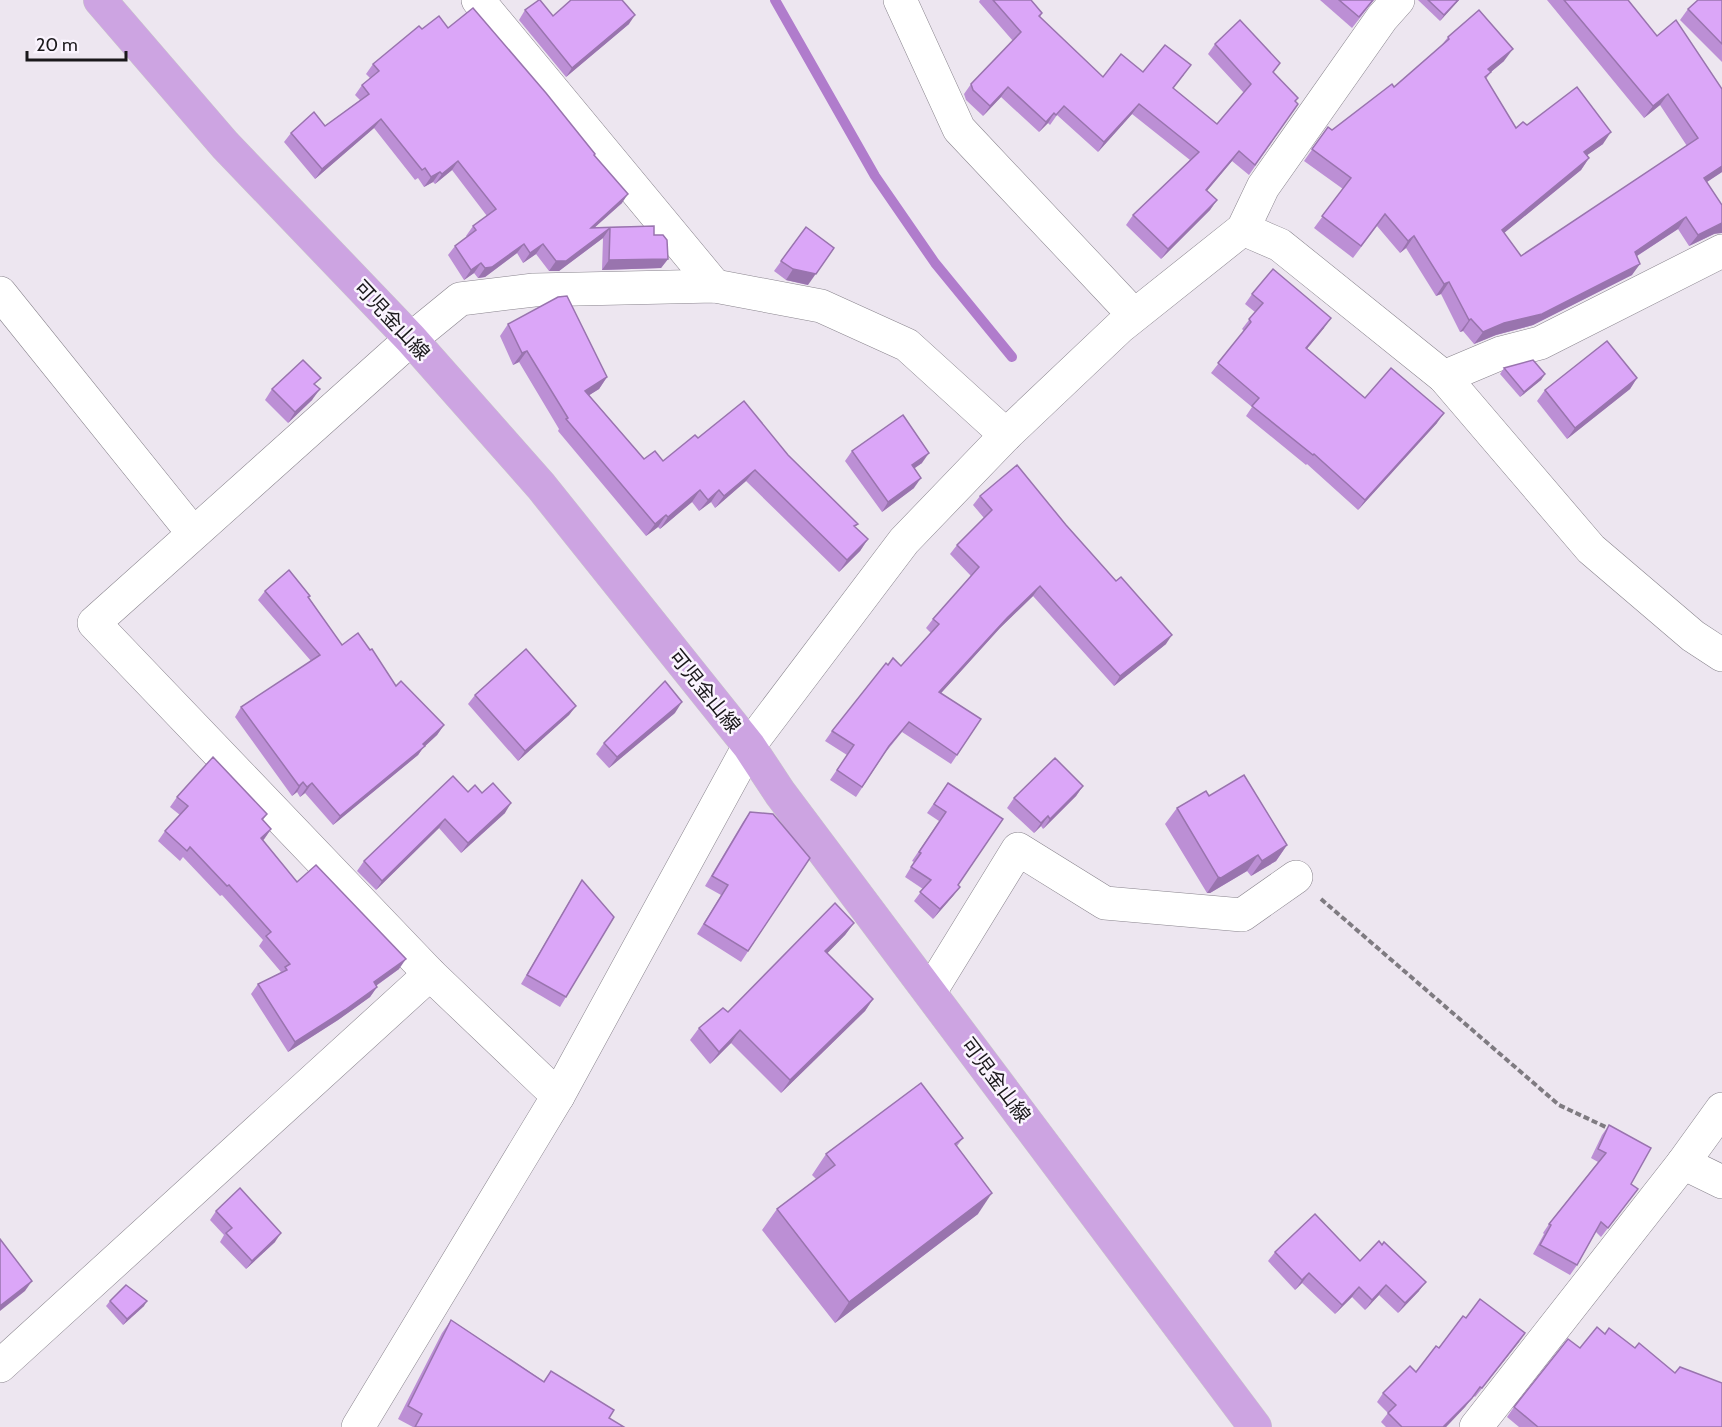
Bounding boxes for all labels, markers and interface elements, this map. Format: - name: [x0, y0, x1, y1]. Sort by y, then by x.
- scale bar: [27, 24, 126, 62]
- text: 20 m: [36, 34, 78, 56]
- street label: 可児金山線: [349, 275, 435, 365]
- street label: 可児金山線: [664, 645, 746, 737]
- street label: 可児金山線: [956, 1033, 1036, 1127]

